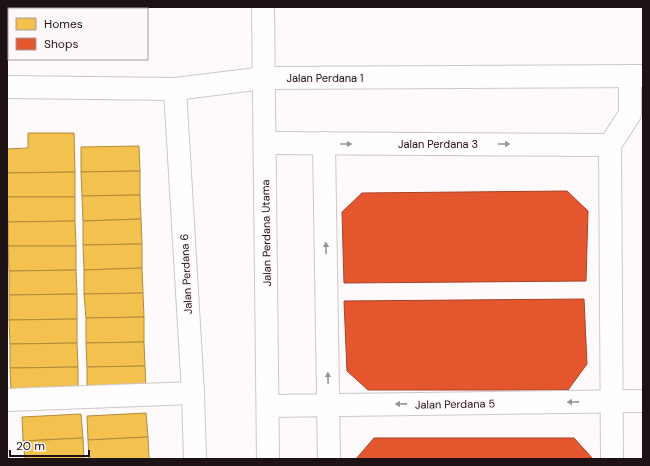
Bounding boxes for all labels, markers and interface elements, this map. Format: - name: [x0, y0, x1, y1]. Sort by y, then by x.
- legend: [8, 8, 148, 60]
- text: Homes: [44, 16, 83, 32]
- text: Shops: [44, 36, 79, 52]
- street label: Jalan Perdana 1: [287, 71, 363, 85]
- street label: Jalan Perdana 3: [398, 137, 478, 151]
- one-way arrow: [340, 141, 353, 147]
- one-way arrow: [498, 141, 511, 147]
- street label: Jalan Perdana Utama: [258, 180, 274, 286]
- street label: Jalan Perdana 6: [177, 233, 195, 314]
- one-way arrow: [322, 242, 329, 254]
- one-way arrow: [325, 371, 331, 384]
- street label: Jalan Perdana 5: [415, 396, 495, 412]
- one-way arrow: [566, 399, 579, 405]
- one-way arrow: [395, 401, 407, 408]
- scale bar: [10, 432, 89, 458]
- text: 20 m: [16, 438, 45, 454]

